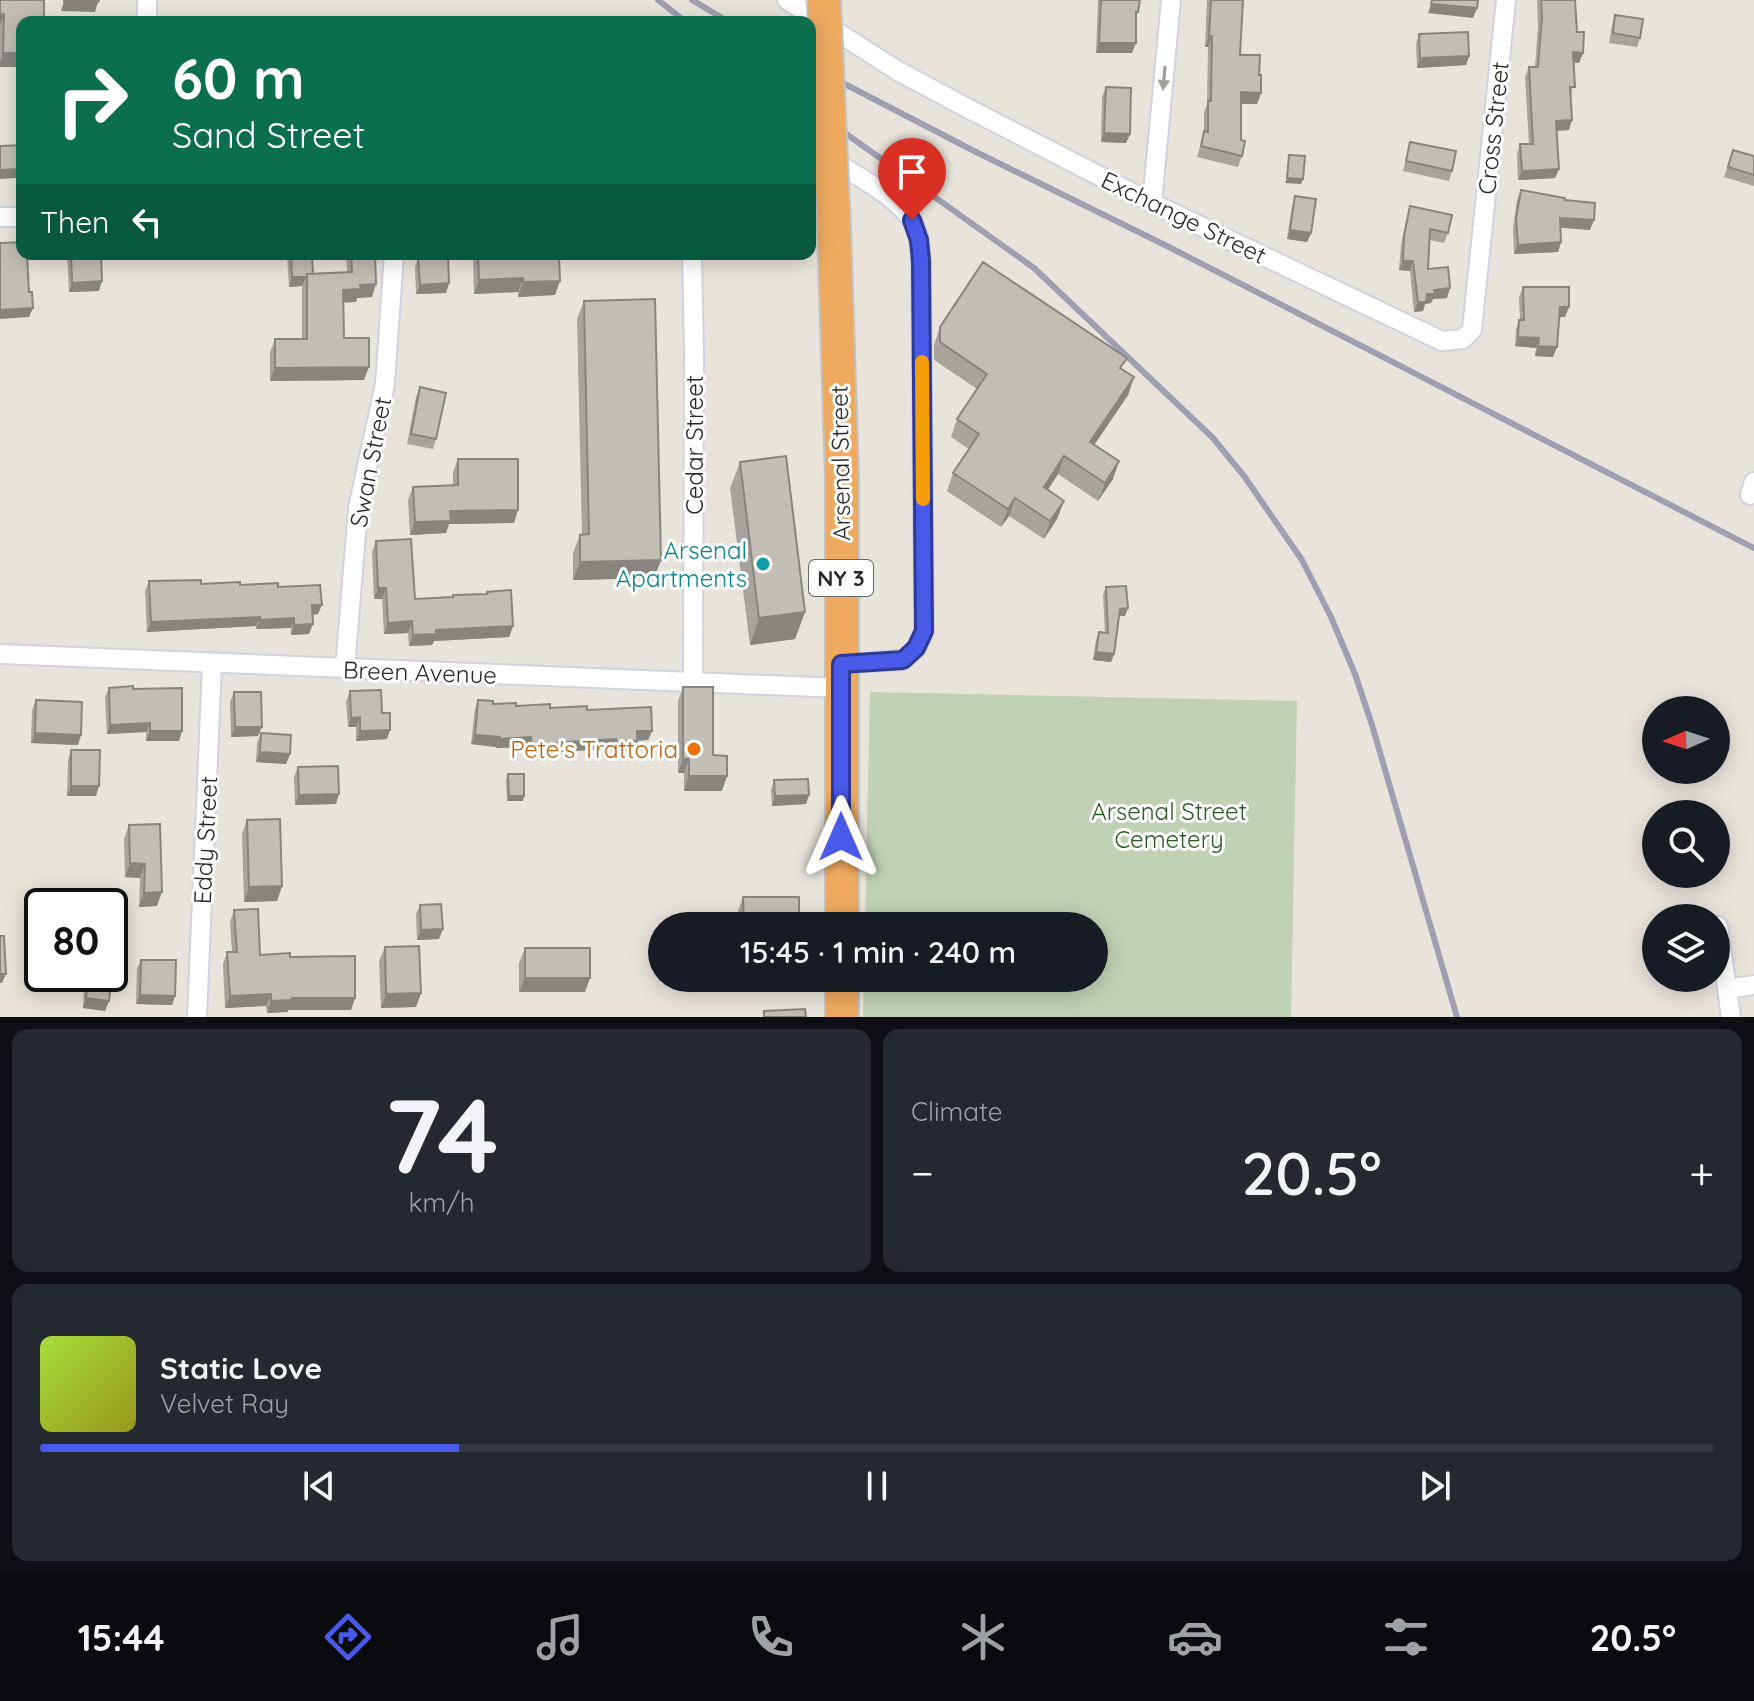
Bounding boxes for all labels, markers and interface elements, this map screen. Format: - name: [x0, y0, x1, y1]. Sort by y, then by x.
- text: 60 m: [172, 43, 305, 113]
- icon: right: [40, 48, 144, 152]
- street label: Cross Street: [1471, 60, 1515, 196]
- one-way arrow: [1157, 66, 1170, 91]
- text: Sand Street: [172, 112, 365, 157]
- pin: [878, 138, 946, 220]
- icon: arrive: [890, 150, 934, 194]
- street label: Exchange Street: [1097, 164, 1271, 270]
- icon: left: [125, 200, 169, 244]
- text: Then: [40, 203, 109, 241]
- street label: Cedar Street: [679, 375, 709, 515]
- street label: Arsenal Street: [824, 385, 856, 541]
- street label: Swan Street: [343, 394, 397, 530]
- place label: Arsenal Apartments: [616, 535, 747, 593]
- marker: Arsenal Apartments: [754, 555, 772, 573]
- road number: NY 3: [809, 560, 873, 596]
- street label: Breen Avenue: [343, 654, 497, 690]
- north arrow: [1642, 696, 1730, 784]
- map controls: [1642, 696, 1730, 992]
- place label: Pete's Trattoria: [510, 734, 678, 764]
- marker: Pete's Trattoria: [685, 740, 703, 758]
- street label: Eddy Street: [187, 775, 223, 905]
- position arrow: [799, 795, 883, 879]
- park label: Arsenal Street Cemetery: [1091, 796, 1247, 854]
- button: search: [1642, 800, 1730, 888]
- speed limit sign: 80: [24, 888, 128, 992]
- button: layers: [1642, 904, 1730, 992]
- text: 15:45 · 1 min · 240 m: [740, 933, 1016, 971]
- text: 74: [384, 1069, 499, 1199]
- text: Climate: [911, 1095, 1002, 1128]
- text: 20.5°: [1241, 1135, 1382, 1210]
- text: −: [911, 1145, 934, 1200]
- text: +: [1689, 1145, 1714, 1200]
- text: km/h: [409, 1186, 474, 1219]
- text: Static Love: [160, 1349, 322, 1387]
- text: Velvet Ray: [160, 1387, 289, 1420]
- icon: previous: [297, 1464, 341, 1508]
- icon: pause: [855, 1464, 899, 1508]
- icon: next: [1413, 1464, 1457, 1508]
- icon: directions: [320, 1609, 376, 1665]
- icon: music: [532, 1609, 588, 1665]
- icon: phone: [743, 1609, 799, 1665]
- icon: climate: [955, 1609, 1011, 1665]
- icon: car: [1167, 1609, 1223, 1665]
- icon: filters: [1378, 1609, 1434, 1665]
- text: 15:44: [78, 1615, 165, 1660]
- text: 20.5°: [1590, 1615, 1676, 1660]

